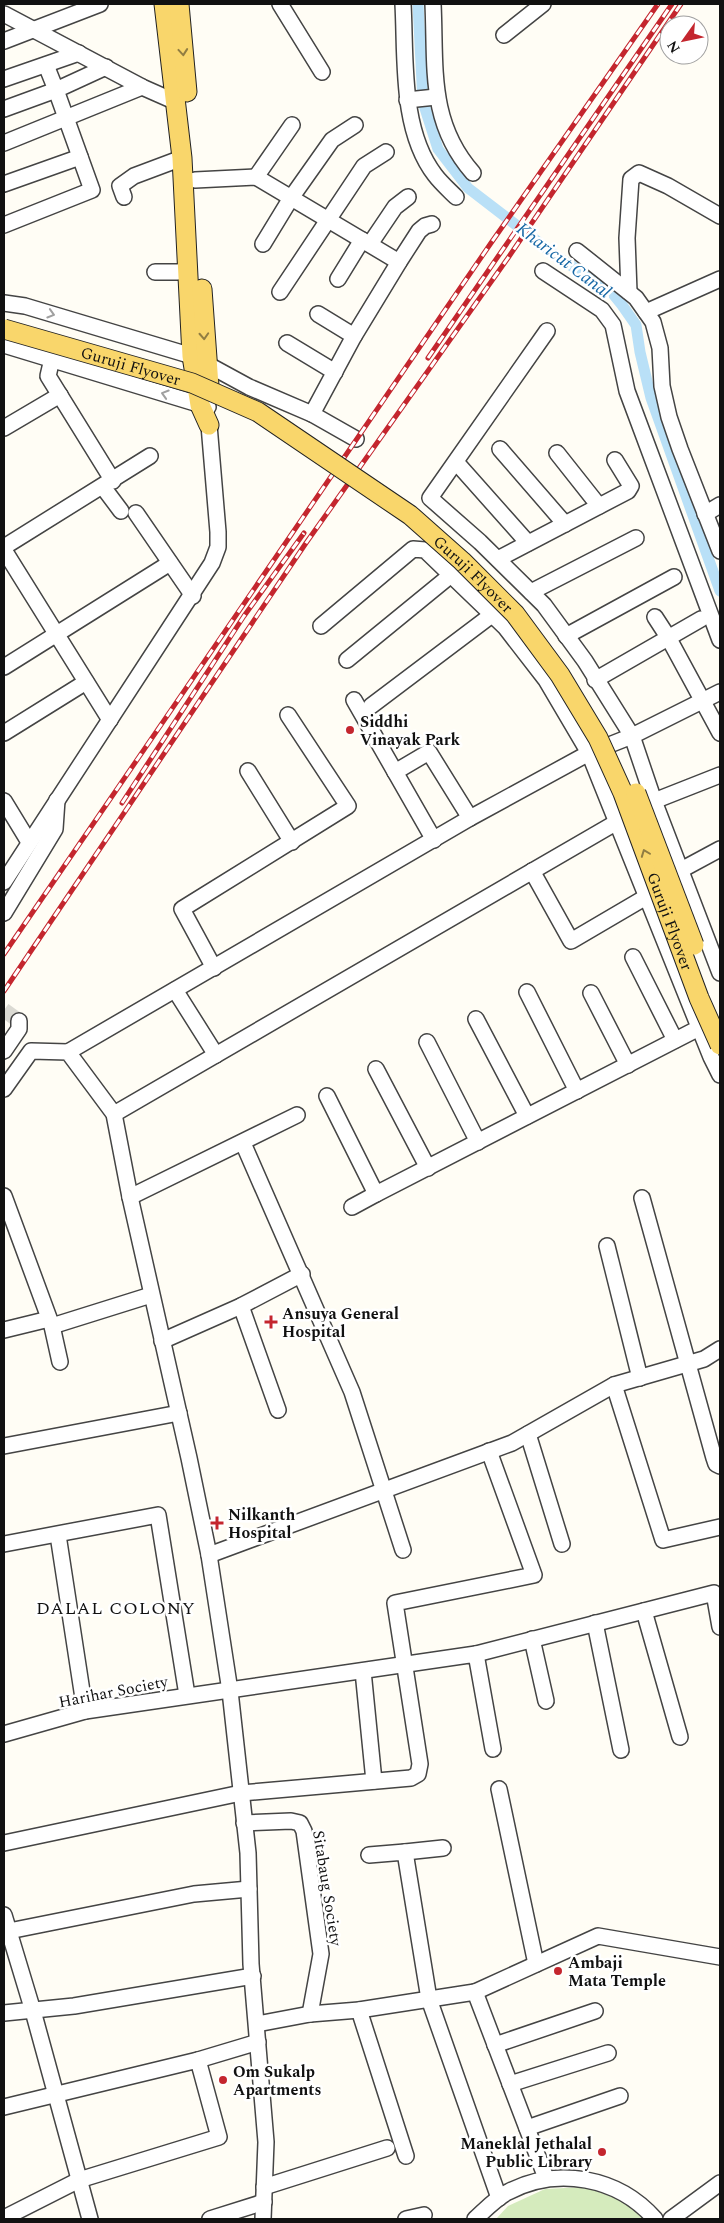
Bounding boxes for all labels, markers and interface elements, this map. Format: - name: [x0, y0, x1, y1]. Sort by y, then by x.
- north arrow: [659, 15, 709, 65]
- text: N: [662, 36, 685, 57]
- one-way arrow: [177, 49, 188, 57]
- water label: Kharicut Canal: [511, 216, 617, 305]
- one-way arrow: [46, 309, 55, 319]
- one-way arrow: [199, 333, 210, 341]
- street label: Guruji Flyover: [78, 341, 183, 392]
- one-way arrow: [161, 390, 170, 400]
- street label: Guruji Flyover: [428, 530, 518, 619]
- place label: Siddhi Vinayak Park: [360, 710, 461, 752]
- marker: Siddhi Vinayak Park: [344, 724, 356, 736]
- one-way arrow: [641, 849, 652, 858]
- street label: Guruji Flyover: [640, 869, 699, 974]
- place label: Ansuya General Hospital: [282, 1302, 399, 1344]
- marker: Ansuya General Hospital: [264, 1315, 278, 1329]
- place label: Nilkanth Hospital: [228, 1503, 295, 1545]
- marker: Nilkanth Hospital: [210, 1516, 224, 1530]
- district label: DALAL COLONY: [36, 1595, 196, 1622]
- street label: Harihar Society: [56, 1669, 171, 1714]
- street label: Sitabaug Society: [306, 1829, 348, 1949]
- place label: Ambaji Mata Temple: [568, 1951, 666, 1993]
- marker: Ambaji Mata Temple: [552, 1965, 564, 1977]
- place label: Om Sukalp Apartments: [233, 2060, 322, 2102]
- marker: Om Sukalp Apartments: [217, 2074, 229, 2086]
- place label: Maneklal Jethalal Public Library: [460, 2132, 593, 2174]
- marker: Maneklal Jethalal Public Library: [596, 2146, 608, 2158]

